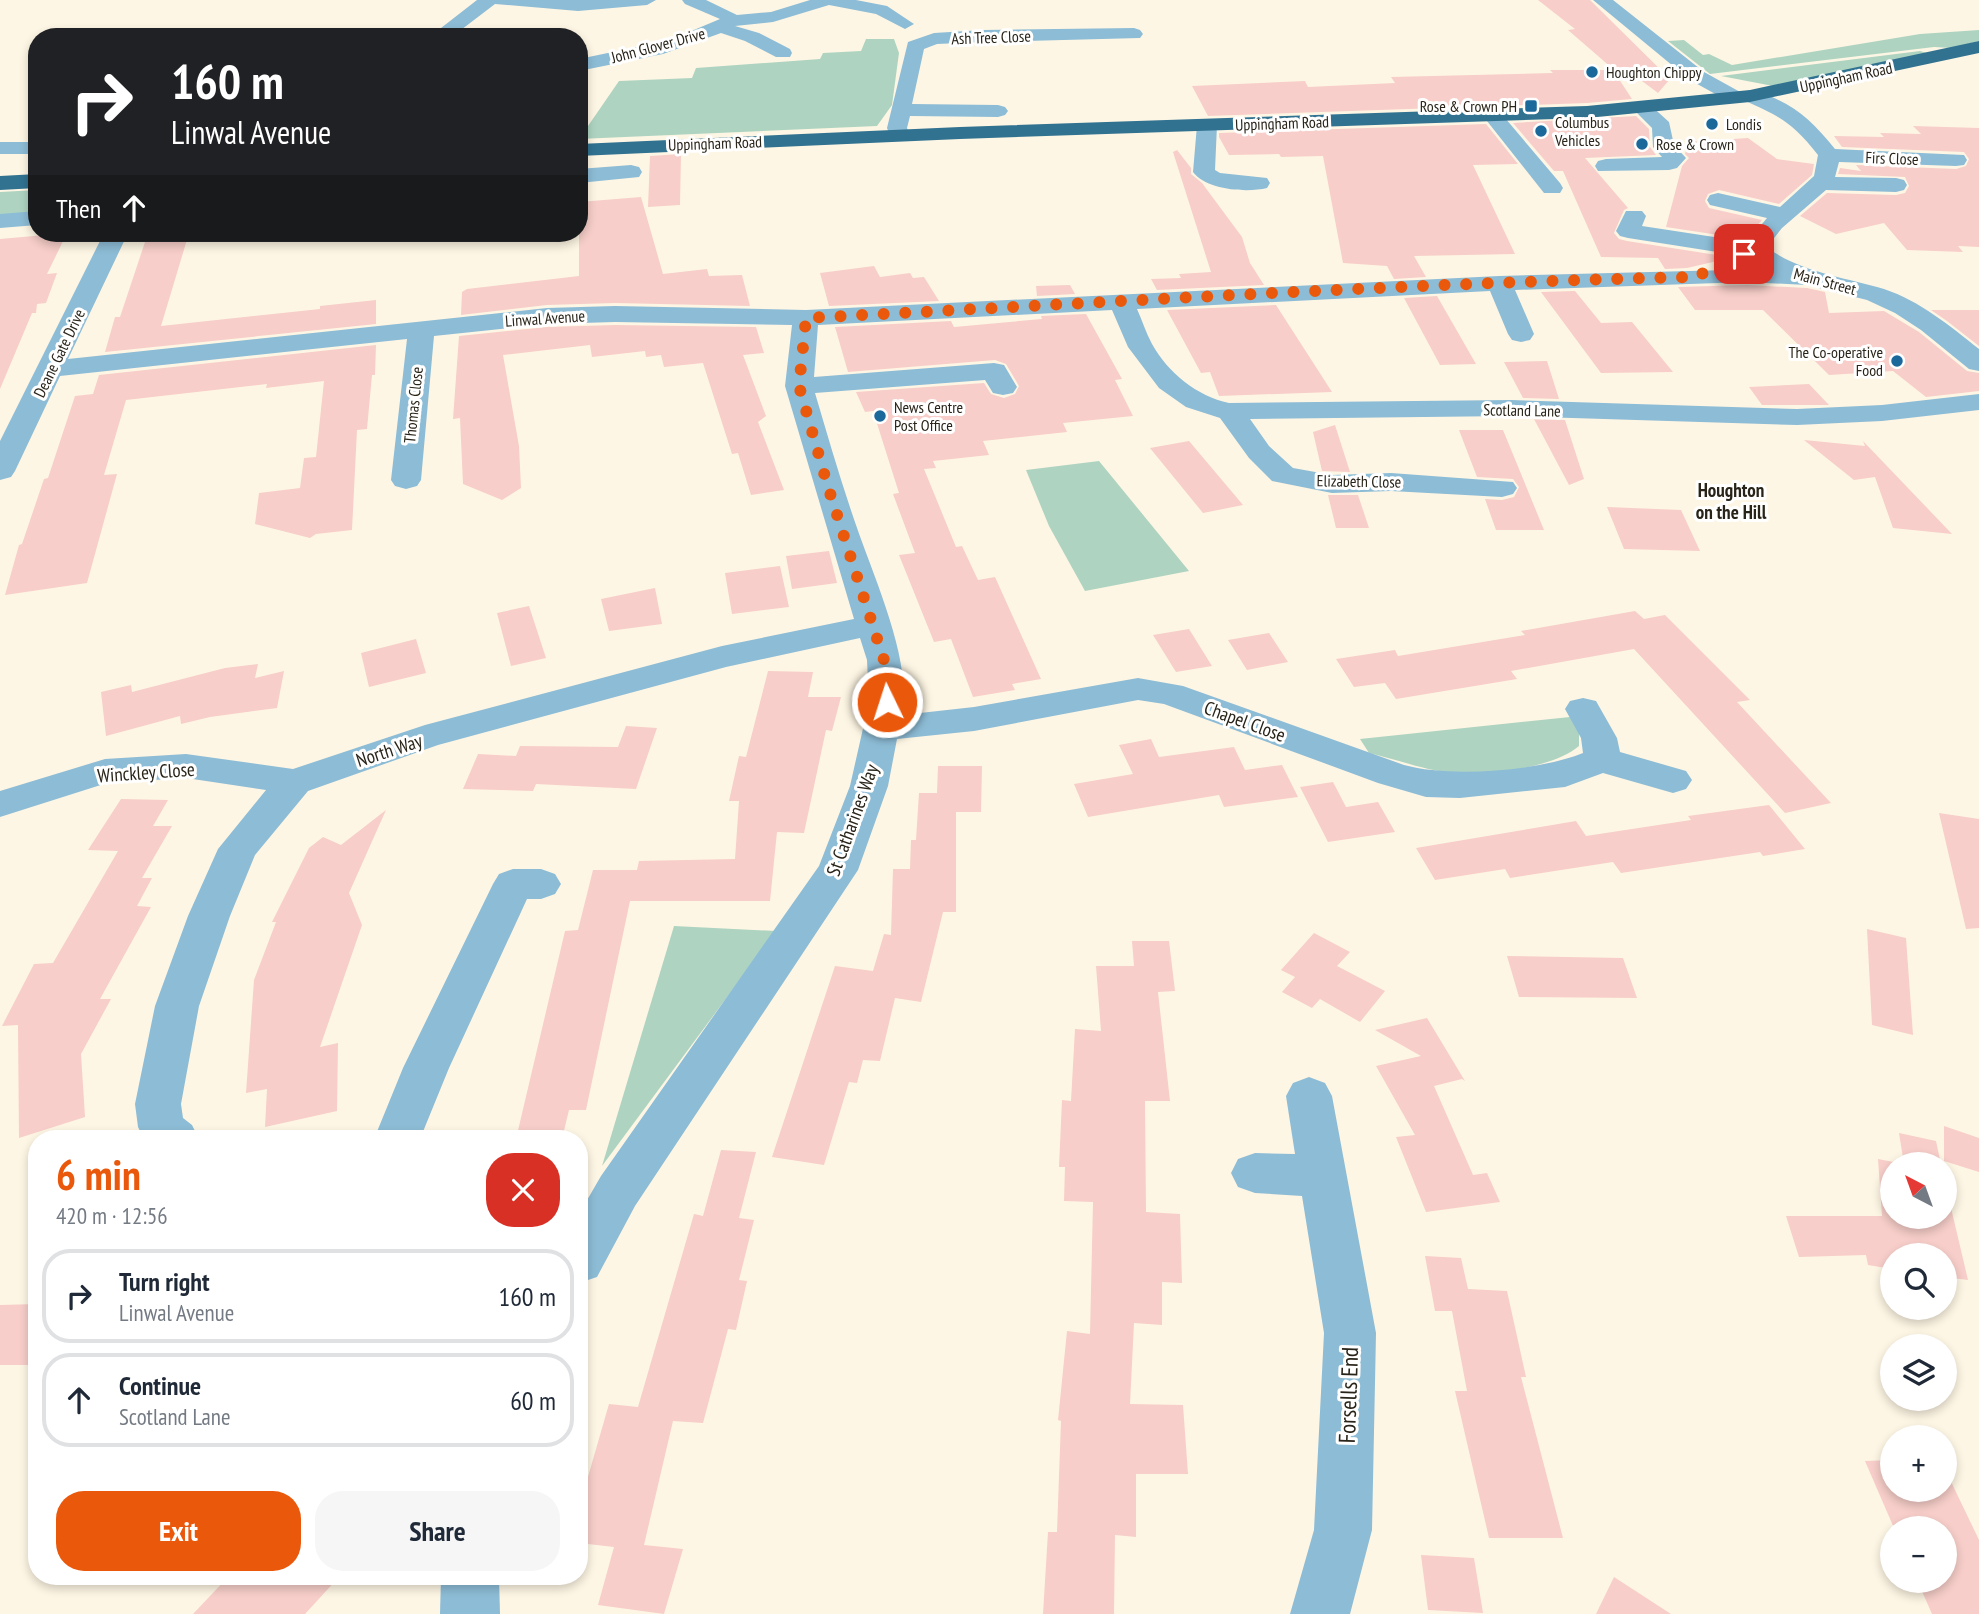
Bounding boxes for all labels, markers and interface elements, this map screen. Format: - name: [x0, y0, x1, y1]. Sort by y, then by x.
- street label: John Glover Drive: [608, 23, 707, 67]
- street label: Ash Tree Close: [951, 26, 1031, 48]
- text: 160 m: [171, 49, 284, 113]
- icon: right: [56, 56, 147, 147]
- street label: Uppingham Road: [1798, 57, 1894, 97]
- place label: Houghton Chippy: [1606, 62, 1702, 82]
- marker: Houghton Chippy: [1584, 64, 1600, 80]
- place label: Rose & Crown PH: [1420, 96, 1517, 116]
- marker: Rose & Crown PH: [1523, 98, 1539, 114]
- text: Linwal Avenue: [171, 111, 331, 153]
- street label: Uppingham Road: [1235, 111, 1329, 135]
- place label: Columbus Vehicles: [1554, 112, 1609, 150]
- place label: Londis: [1726, 114, 1762, 134]
- marker: Londis: [1704, 116, 1720, 132]
- marker: Columbus Vehicles: [1533, 123, 1549, 139]
- street label: Uppingham Road: [668, 131, 762, 155]
- place label: Rose & Crown: [1656, 134, 1734, 154]
- marker: Rose & Crown: [1634, 136, 1650, 152]
- street label: Firs Close: [1865, 147, 1919, 169]
- icon: ahead: [115, 189, 153, 227]
- text: Then: [56, 192, 101, 225]
- pin: [1714, 224, 1774, 284]
- icon: arrive: [1725, 235, 1763, 273]
- street label: Main Street: [1792, 263, 1859, 299]
- street label: Deane Gate Drive: [29, 305, 89, 401]
- street label: Linwal Avenue: [504, 305, 586, 331]
- place label: The Co-operative Food: [1788, 342, 1883, 380]
- marker: The Co-operative Food: [1889, 353, 1905, 369]
- street label: Thomas Close: [399, 366, 427, 444]
- place label: News Centre Post Office: [894, 397, 963, 435]
- street label: Scotland Lane: [1483, 399, 1561, 421]
- marker: News Centre Post Office: [872, 408, 888, 424]
- street label: Elizabeth Close: [1317, 470, 1401, 492]
- district label: Houghton on the Hill: [1696, 478, 1767, 524]
- position arrow: [850, 665, 924, 739]
- street label: Chapel Close: [1201, 695, 1289, 747]
- street label: North Way: [353, 728, 426, 772]
- street label: Winckley Close: [97, 757, 196, 787]
- street label: St Catharines Way: [821, 760, 884, 879]
- text: 6 min: [56, 1147, 141, 1202]
- north arrow: [1880, 1152, 1956, 1228]
- map controls: [1880, 1152, 1957, 1593]
- button: close: [486, 1153, 560, 1227]
- text: 420 m · 12:56: [56, 1201, 168, 1230]
- button: search: [1880, 1243, 1957, 1320]
- text: Turn right: [119, 1265, 210, 1298]
- icon: right: [60, 1277, 98, 1315]
- text: 160 m: [498, 1280, 556, 1313]
- text: Linwal Avenue: [119, 1298, 234, 1327]
- button: layers: [1880, 1334, 1957, 1411]
- street label: Forsells End: [1332, 1346, 1364, 1444]
- text: Continue: [119, 1369, 201, 1402]
- icon: ahead: [60, 1381, 98, 1419]
- text: 60 m: [510, 1384, 556, 1417]
- text: Scotland Lane: [119, 1402, 230, 1431]
- button: +: [1880, 1425, 1957, 1502]
- button: Exit: [56, 1491, 301, 1571]
- button: Share: [315, 1491, 560, 1571]
- button: −: [1880, 1516, 1957, 1593]

